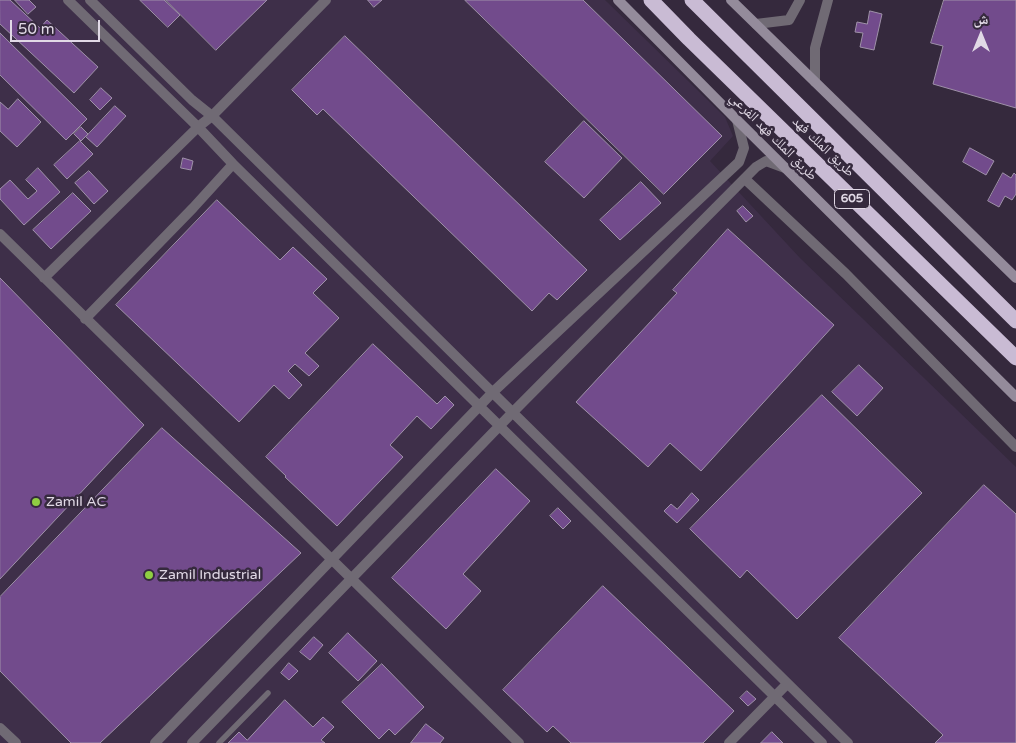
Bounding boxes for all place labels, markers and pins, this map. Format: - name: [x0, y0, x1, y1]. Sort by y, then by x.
- place label: Zamil AC: [46, 494, 106, 510]
- marker: Zamil AC: [30, 496, 42, 508]
- place label: Zamil Industrial: [159, 567, 261, 583]
- marker: Zamil Industrial: [143, 569, 155, 581]

